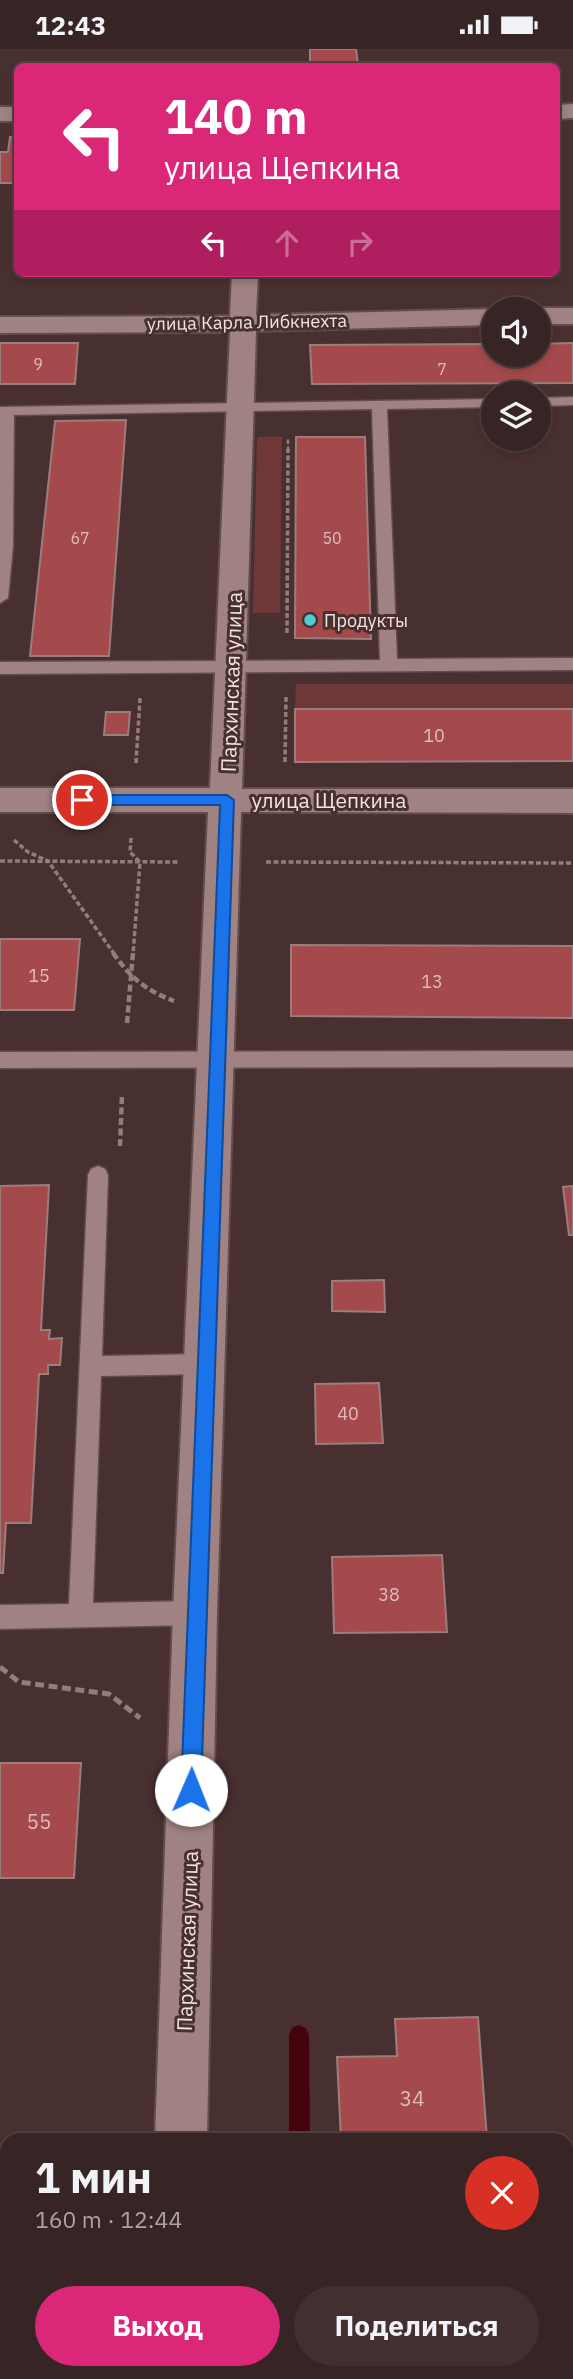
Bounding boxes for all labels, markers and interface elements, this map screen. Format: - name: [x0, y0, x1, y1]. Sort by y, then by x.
- text: 12:43: [35, 8, 106, 42]
- text: 140 m: [164, 84, 308, 147]
- icon: left: [49, 91, 140, 182]
- text: улица Щепкина: [164, 146, 400, 188]
- icon: left: [195, 224, 233, 262]
- icon: ahead: [268, 224, 306, 262]
- icon: right: [341, 224, 379, 262]
- map controls: [481, 297, 551, 451]
- button: sound: [481, 297, 551, 367]
- street label: улица Карла Либкнехта: [147, 309, 348, 335]
- house number: 9: [33, 354, 43, 374]
- house number: 7: [437, 359, 447, 379]
- button: layers: [481, 381, 551, 451]
- house number: 67: [70, 528, 90, 548]
- house number: 50: [322, 528, 342, 548]
- street label: Пархинская улица: [214, 591, 248, 773]
- place label: Продукты: [324, 609, 408, 632]
- marker: Продукты: [302, 612, 318, 628]
- house number: 10: [423, 724, 445, 747]
- pin: [52, 770, 112, 830]
- icon: arrive: [63, 781, 101, 819]
- street label: улица Щепкина: [252, 786, 406, 814]
- house number: 15: [28, 964, 50, 987]
- house number: 13: [421, 970, 443, 993]
- house number: 40: [337, 1402, 359, 1425]
- house number: 38: [378, 1583, 400, 1606]
- position arrow: [154, 1753, 228, 1827]
- house number: 55: [26, 1807, 52, 1835]
- street label: Пархинская улица: [170, 1850, 204, 2032]
- house number: 34: [399, 2084, 425, 2112]
- text: 1 мин: [35, 2150, 152, 2205]
- button: close: [465, 2156, 539, 2230]
- text: 160 m · 12:44: [35, 2204, 182, 2234]
- button: Выход: [35, 2286, 280, 2366]
- button: Поделиться: [294, 2286, 539, 2366]

